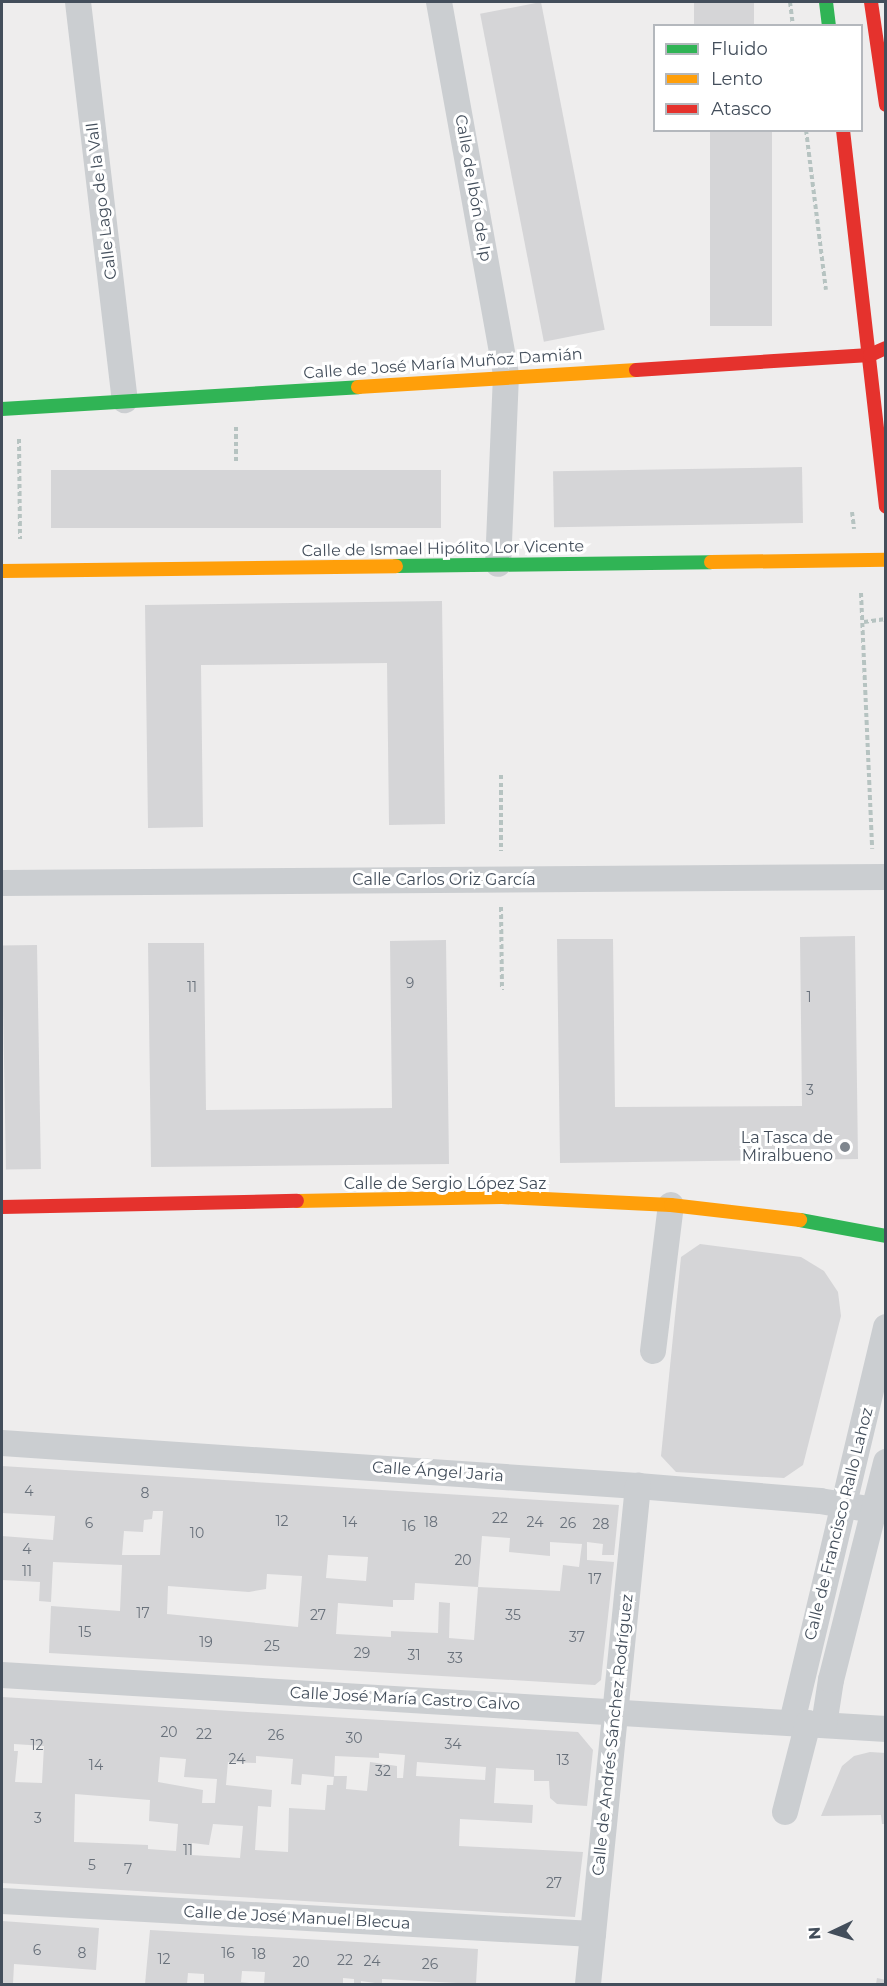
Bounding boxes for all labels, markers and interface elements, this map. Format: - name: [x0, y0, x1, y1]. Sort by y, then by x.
- legend: [653, 24, 863, 132]
- text: Fluido: [711, 38, 768, 60]
- text: Lento: [711, 68, 763, 90]
- text: Atasco: [711, 98, 771, 120]
- street label: Calle de Ibón de Ip: [451, 113, 495, 263]
- street label: Calle Lago de la Vall: [83, 121, 121, 281]
- street label: Calle de José María Muñoz Damián: [303, 345, 583, 383]
- street label: Calle de Ismael Hipólito Lor Vicente: [302, 537, 584, 561]
- street label: Calle Carlos Oriz García: [352, 870, 536, 890]
- house number: 9: [406, 975, 414, 991]
- house number: 11: [187, 979, 197, 995]
- house number: 1: [806, 989, 812, 1005]
- house number: 3: [806, 1082, 814, 1098]
- place label: La Tasca de Miralbueno: [741, 1128, 833, 1166]
- marker: La Tasca de Miralbueno: [838, 1140, 852, 1154]
- street label: Calle de Sergio López Saz: [344, 1174, 546, 1194]
- street label: Calle de Francisco Rallo Lahoz: [801, 1406, 877, 1642]
- street label: Calle Ángel Jaria: [371, 1458, 505, 1486]
- house number: 4: [24, 1483, 34, 1499]
- house number: 8: [141, 1485, 149, 1501]
- house number: 22: [492, 1510, 508, 1526]
- house number: 12: [275, 1513, 289, 1529]
- house number: 14: [343, 1514, 357, 1530]
- house number: 18: [424, 1514, 438, 1530]
- house number: 24: [527, 1514, 543, 1530]
- house number: 6: [85, 1515, 93, 1531]
- house number: 26: [560, 1515, 576, 1531]
- house number: 28: [593, 1516, 609, 1532]
- house number: 16: [402, 1518, 416, 1534]
- house number: 10: [190, 1525, 204, 1541]
- house number: 4: [22, 1541, 32, 1557]
- house number: 20: [454, 1552, 472, 1568]
- house number: 11: [22, 1563, 32, 1579]
- house number: 17: [588, 1571, 602, 1587]
- street label: Calle de Andrés Sánchez Rodríguez: [589, 1593, 637, 1877]
- house number: 17: [136, 1605, 150, 1621]
- house number: 27: [310, 1607, 326, 1623]
- house number: 35: [505, 1607, 521, 1623]
- house number: 15: [79, 1624, 91, 1640]
- house number: 37: [569, 1629, 585, 1645]
- house number: 19: [199, 1634, 213, 1650]
- house number: 25: [264, 1638, 280, 1654]
- house number: 29: [354, 1645, 370, 1661]
- house number: 31: [408, 1647, 420, 1663]
- house number: 33: [447, 1650, 463, 1666]
- street label: Calle José María Castro Calvo: [289, 1683, 521, 1715]
- house number: 20: [160, 1724, 178, 1740]
- house number: 22: [196, 1726, 212, 1742]
- house number: 26: [268, 1727, 284, 1743]
- house number: 30: [345, 1730, 363, 1746]
- house number: 34: [444, 1736, 462, 1752]
- house number: 12: [30, 1737, 44, 1753]
- house number: 24: [229, 1751, 245, 1767]
- house number: 13: [557, 1752, 569, 1768]
- house number: 14: [89, 1757, 103, 1773]
- house number: 32: [375, 1763, 391, 1779]
- house number: 3: [34, 1810, 42, 1826]
- house number: 11: [183, 1842, 193, 1858]
- house number: 5: [88, 1857, 96, 1873]
- house number: 7: [124, 1861, 132, 1877]
- house number: 27: [546, 1875, 562, 1891]
- street label: Calle de José Manuel Blecua: [183, 1902, 411, 1934]
- north arrow: [803, 1902, 863, 1962]
- text: N: [805, 1926, 824, 1940]
- house number: 6: [33, 1942, 41, 1958]
- house number: 8: [78, 1945, 86, 1961]
- house number: 16: [221, 1945, 235, 1961]
- house number: 18: [252, 1946, 266, 1962]
- house number: 12: [157, 1951, 171, 1967]
- house number: 22: [337, 1952, 353, 1968]
- house number: 24: [364, 1953, 380, 1969]
- house number: 20: [292, 1954, 310, 1970]
- house number: 26: [422, 1956, 438, 1972]

